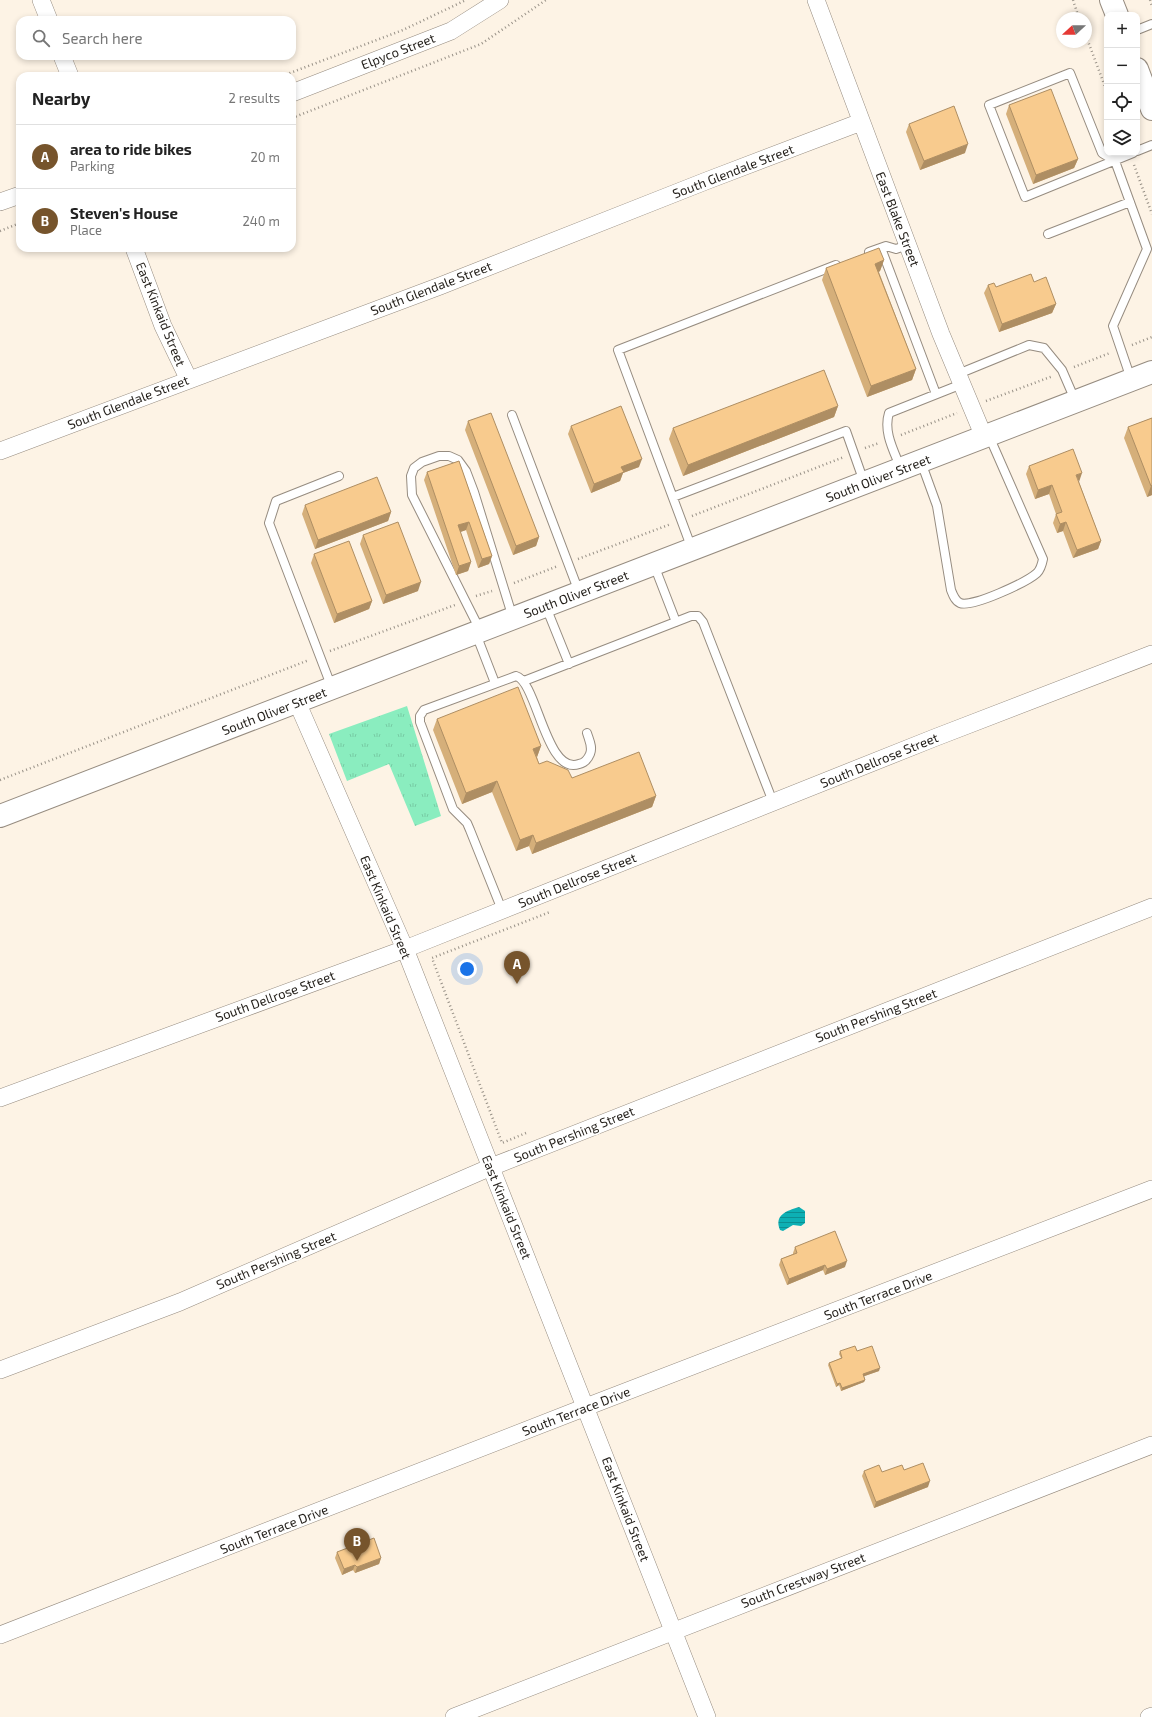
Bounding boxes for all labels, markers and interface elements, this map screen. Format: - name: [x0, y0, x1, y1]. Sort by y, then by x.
- north arrow: [1056, 12, 1092, 48]
- map controls: [1104, 12, 1140, 156]
- button: +: [1104, 12, 1140, 48]
- search box: [16, 16, 296, 60]
- icon: search: [30, 27, 52, 49]
- text: Search here: [62, 29, 143, 47]
- street label: Elpyco Street: [359, 30, 437, 72]
- button: −: [1104, 48, 1140, 84]
- button: locate: [1104, 84, 1140, 120]
- text: Nearby: [32, 88, 90, 108]
- text: 2 results: [228, 90, 280, 106]
- button: layers: [1104, 120, 1140, 156]
- text: area to ride bikes: [70, 140, 192, 158]
- street label: South Glendale Street: [670, 140, 796, 201]
- text: A: [41, 149, 49, 165]
- text: 20 m: [251, 149, 280, 165]
- text: Parking: [70, 158, 115, 174]
- street label: East Blake Street: [873, 169, 923, 269]
- text: Steven's House: [70, 204, 178, 222]
- text: B: [41, 213, 49, 229]
- text: 240 m: [243, 213, 280, 229]
- text: Place: [70, 222, 102, 238]
- street label: South Glendale Street: [368, 257, 494, 318]
- street label: East Kinkaid Street: [133, 260, 189, 368]
- street label: South Glendale Street: [65, 371, 191, 432]
- street label: South Oliver Street: [823, 451, 933, 505]
- street label: South Oliver Street: [521, 567, 631, 621]
- street label: South Oliver Street: [219, 684, 329, 738]
- street label: South Dellrose Street: [818, 729, 940, 791]
- street label: South Dellrose Street: [516, 849, 638, 911]
- street label: East Kinkaid Street: [357, 853, 415, 961]
- pin: A: [504, 951, 530, 984]
- your location: [457, 959, 477, 979]
- street label: South Dellrose Street: [213, 967, 337, 1025]
- street label: South Pershing Street: [813, 984, 939, 1045]
- street label: South Pershing Street: [511, 1102, 637, 1165]
- street label: East Kinkaid Street: [479, 1153, 535, 1261]
- street label: South Pershing Street: [214, 1228, 338, 1292]
- street label: South Terrace Drive: [822, 1267, 934, 1323]
- street label: South Terrace Drive: [520, 1383, 632, 1439]
- street label: East Kinkaid Street: [599, 1454, 653, 1564]
- street label: South Terrace Drive: [218, 1501, 330, 1557]
- pin: B: [344, 1528, 370, 1561]
- street label: South Crestway Street: [739, 1549, 867, 1611]

